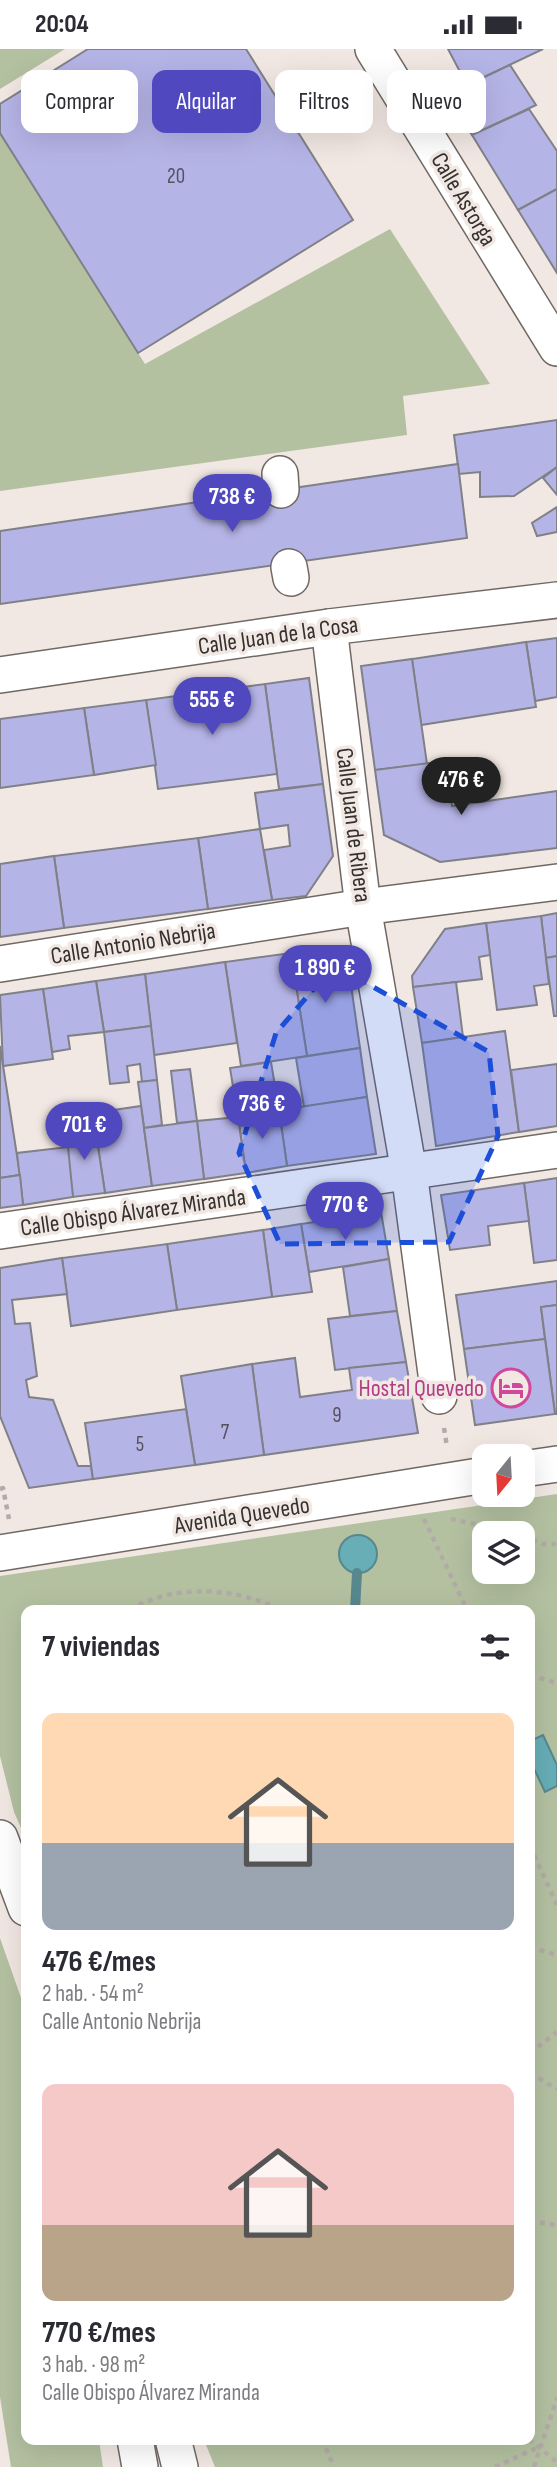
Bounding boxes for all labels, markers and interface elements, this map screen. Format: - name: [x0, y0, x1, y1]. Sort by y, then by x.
- text: 20:04: [35, 9, 89, 40]
- chip: Comprar: [21, 70, 138, 133]
- chip: Alquilar: [152, 70, 261, 133]
- chip: Filtros: [275, 70, 373, 133]
- chip: Nuevo: [387, 70, 486, 133]
- street label: Calle Astorga: [424, 147, 503, 251]
- house number: 20: [167, 164, 185, 189]
- pin: 738 €: [183, 475, 281, 534]
- text: 738 €: [209, 483, 255, 511]
- street label: Calle Juan de la Cosa: [196, 610, 360, 661]
- pin: 555 €: [163, 677, 261, 737]
- text: 555 €: [189, 686, 235, 714]
- street label: Calle Juan de Ribera: [330, 746, 377, 904]
- pin: 476 €: [412, 757, 510, 817]
- text: 476 €: [438, 766, 484, 794]
- street label: Calle Antonio Nebrija: [49, 916, 218, 971]
- pin: 1 890 €: [260, 946, 390, 1005]
- text: 1 890 €: [295, 954, 355, 982]
- pin: 736 €: [213, 1081, 311, 1141]
- text: 736 €: [239, 1090, 285, 1118]
- pin: 701 €: [35, 1103, 133, 1162]
- text: 701 €: [61, 1111, 107, 1139]
- street label: Calle Obispo Álvarez Miranda: [19, 1182, 248, 1243]
- pin: 770 €: [296, 1183, 394, 1242]
- text: 770 €: [322, 1191, 368, 1219]
- hotel icon: Hostal Quevedo: [490, 1367, 532, 1409]
- place label: Hostal Quevedo: [358, 1374, 484, 1403]
- house number: 9: [332, 1403, 342, 1428]
- house number: 7: [221, 1420, 230, 1445]
- house number: 5: [136, 1432, 144, 1457]
- north arrow: [472, 1444, 536, 1507]
- map controls: [472, 1444, 535, 1584]
- street label: Avenida Quevedo: [171, 1490, 312, 1541]
- button: layers: [472, 1521, 535, 1584]
- icon: filters: [476, 1628, 514, 1666]
- text: 7 viviendas: [42, 1629, 160, 1665]
- icon: home: [215, 1759, 341, 1885]
- text: 476 €/mes: [42, 1944, 156, 1980]
- text: 2 hab. · 54 m²: [42, 1980, 144, 2008]
- text: Calle Antonio Nebrija: [42, 2008, 201, 2036]
- icon: home: [215, 2130, 341, 2256]
- text: 770 €/mes: [42, 2315, 156, 2351]
- text: 3 hab. · 98 m²: [42, 2351, 145, 2379]
- text: Calle Obispo Álvarez Miranda: [42, 2379, 260, 2407]

